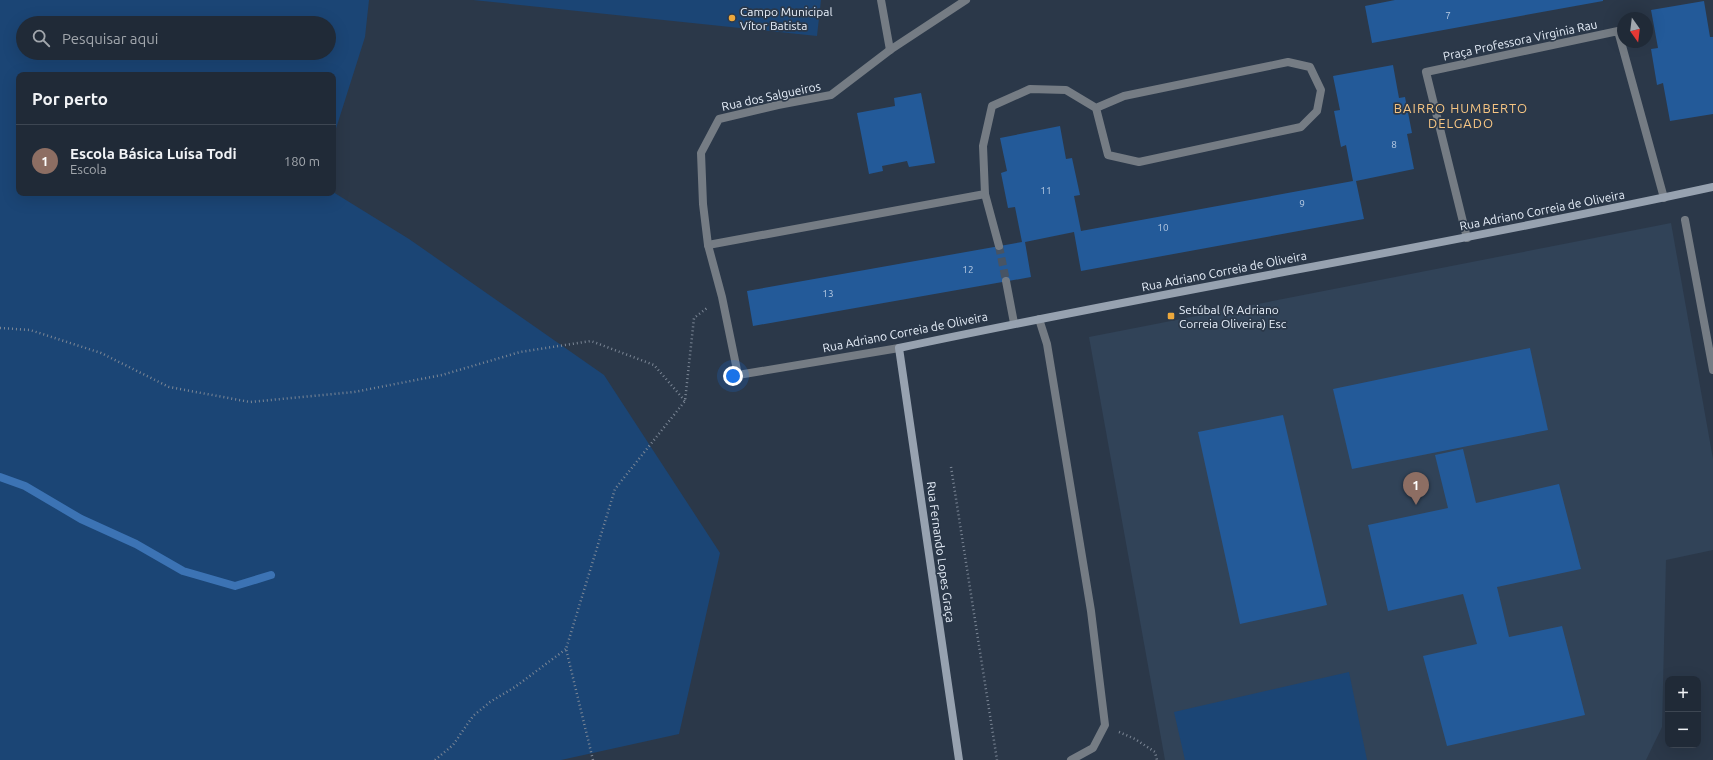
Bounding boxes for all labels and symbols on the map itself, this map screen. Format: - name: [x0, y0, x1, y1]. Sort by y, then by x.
- place label: Campo Municipal Vítor Batista: [740, 5, 833, 32]
- house number: 7: [1445, 10, 1451, 21]
- north arrow: [1617, 12, 1653, 48]
- marker: Campo Municipal Vítor Batista: [727, 13, 737, 23]
- street label: Praça Professora Virginia Rau: [1442, 17, 1598, 63]
- street label: Rua dos Salgueiros: [720, 79, 822, 113]
- district label: BAIRRO HUMBERTO DELGADO: [1394, 101, 1528, 130]
- house number: 8: [1391, 139, 1397, 150]
- house number: 11: [1040, 185, 1052, 196]
- street label: Rua Adriano Correia de Oliveira: [1458, 188, 1626, 232]
- house number: 9: [1299, 198, 1305, 209]
- house number: 10: [1157, 222, 1169, 233]
- street label: Rua Adriano Correia de Oliveira: [1140, 249, 1308, 293]
- house number: 12: [962, 264, 974, 275]
- house number: 13: [822, 288, 834, 299]
- place label: Setúbal (R Adriano Correia Oliveira) Esc: [1179, 303, 1287, 331]
- street label: Rua Adriano Correia de Oliveira: [821, 310, 989, 354]
- marker: Setúbal (R Adriano Correia Oliveira) Esc: [1166, 311, 1176, 321]
- your location: [723, 366, 743, 386]
- pin: 1: [1403, 472, 1429, 505]
- street label: Rua Fernando Lopes Graça: [925, 481, 957, 623]

